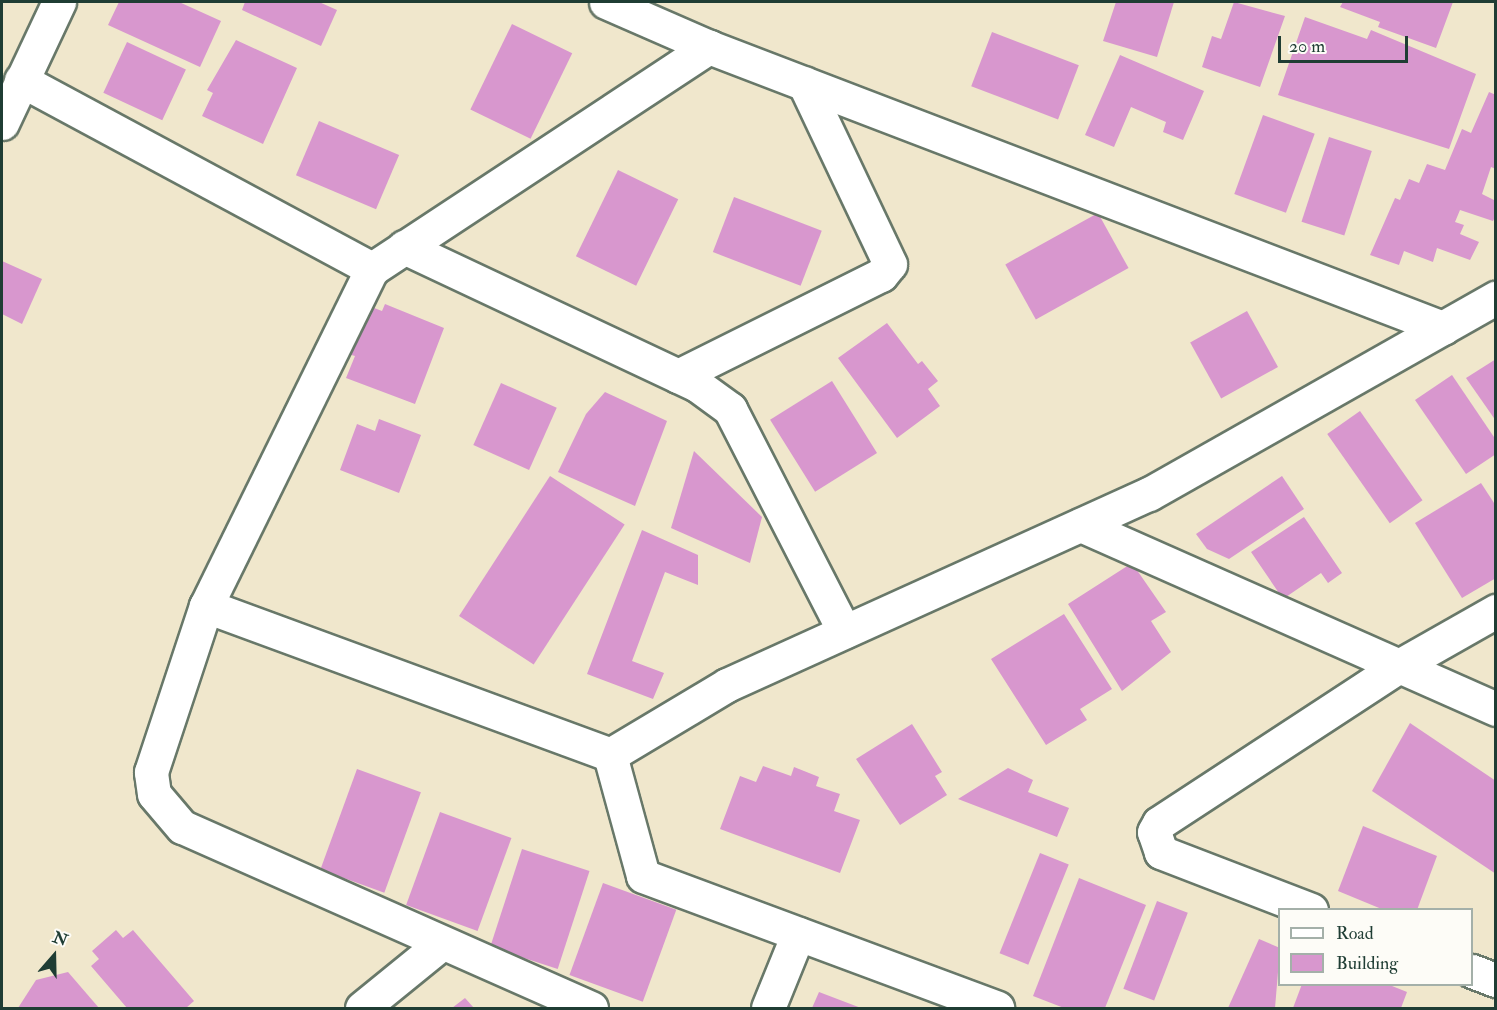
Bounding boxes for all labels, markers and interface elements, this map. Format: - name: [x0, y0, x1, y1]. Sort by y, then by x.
- scale bar: [1281, 24, 1412, 62]
- text: 20 m: [1289, 35, 1325, 58]
- legend: [1278, 908, 1473, 986]
- text: Road: [1336, 922, 1374, 945]
- north arrow: [24, 926, 84, 986]
- text: N: [50, 927, 70, 951]
- text: Building: [1336, 952, 1398, 975]

